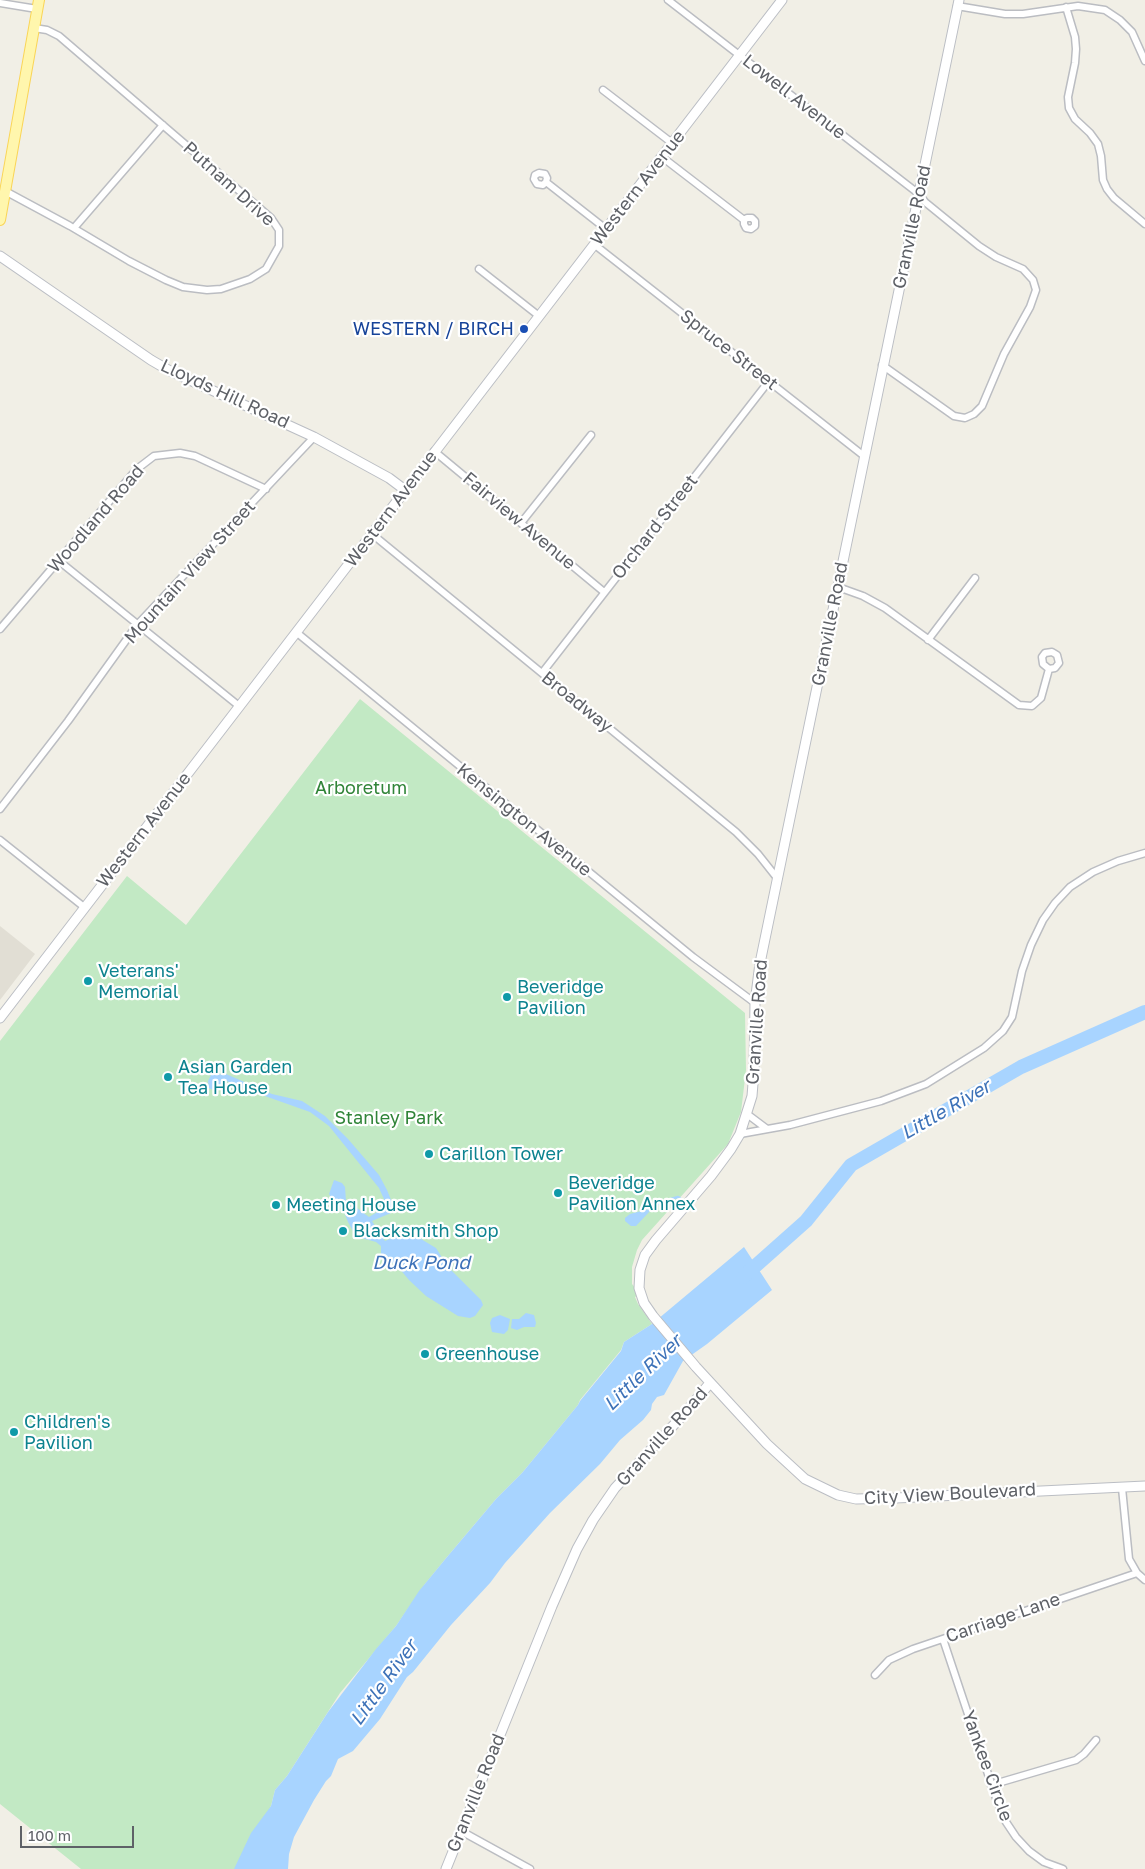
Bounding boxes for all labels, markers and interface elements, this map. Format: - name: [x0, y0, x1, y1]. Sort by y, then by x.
- street label: Lowell Avenue: [738, 50, 850, 144]
- street label: Western Avenue: [586, 126, 690, 250]
- street label: Putnam Drive: [179, 137, 279, 231]
- street label: Granville Road: [888, 163, 936, 291]
- street label: Spruce Street: [676, 305, 782, 395]
- place label: WESTERN / BIRCH: [353, 318, 514, 340]
- marker: WESTERN / BIRCH: [518, 323, 530, 335]
- street label: Lloyds Hill Road: [157, 355, 293, 433]
- street label: Western Avenue: [340, 446, 442, 572]
- street label: Woodland Road: [43, 461, 149, 577]
- street label: Fairview Avenue: [458, 468, 580, 574]
- street label: Orchard Street: [607, 470, 703, 584]
- street label: Mountain View Street: [120, 496, 260, 648]
- street label: Granville Road: [807, 560, 853, 688]
- street label: Broadway: [537, 667, 617, 737]
- street label: Kensington Avenue: [452, 759, 596, 881]
- street label: Western Avenue: [92, 768, 196, 892]
- park label: Arboretum: [315, 777, 407, 799]
- street label: Granville Road: [742, 959, 772, 1085]
- place label: Veterans' Memorial: [98, 960, 179, 1002]
- marker: Veterans' Memorial: [82, 975, 94, 987]
- place label: Beveridge Pavilion: [517, 976, 604, 1019]
- marker: Beveridge Pavilion: [501, 991, 513, 1003]
- place label: Asian Garden Tea House: [178, 1056, 292, 1098]
- marker: Asian Garden Tea House: [162, 1071, 174, 1083]
- water label: Little River: [897, 1075, 995, 1145]
- park label: Stanley Park: [335, 1107, 443, 1129]
- place label: Carillon Tower: [439, 1143, 563, 1165]
- marker: Carillon Tower: [423, 1148, 435, 1160]
- place label: Beveridge Pavilion Annex: [568, 1172, 695, 1214]
- marker: Beveridge Pavilion Annex: [552, 1187, 564, 1199]
- place label: Meeting House: [286, 1194, 416, 1216]
- marker: Meeting House: [270, 1199, 282, 1211]
- place label: Blacksmith Shop: [353, 1220, 498, 1242]
- marker: Blacksmith Shop: [337, 1225, 349, 1237]
- water label: Duck Pond: [372, 1252, 470, 1274]
- water label: Little River: [599, 1330, 687, 1416]
- place label: Greenhouse: [435, 1343, 539, 1365]
- marker: Greenhouse: [419, 1348, 431, 1360]
- street label: Granville Road: [612, 1383, 712, 1491]
- place label: Children's Pavilion: [24, 1411, 110, 1454]
- marker: Children's Pavilion: [8, 1426, 20, 1438]
- street label: City View Boulevard: [863, 1479, 1037, 1509]
- street label: Carriage Lane: [943, 1588, 1063, 1648]
- water label: Little River: [346, 1636, 422, 1730]
- street label: Yankee Circle: [957, 1708, 1017, 1824]
- street label: Granville Road: [442, 1731, 510, 1855]
- scale bar: [22, 1816, 136, 1848]
- text: 100 m: [28, 1826, 71, 1844]

